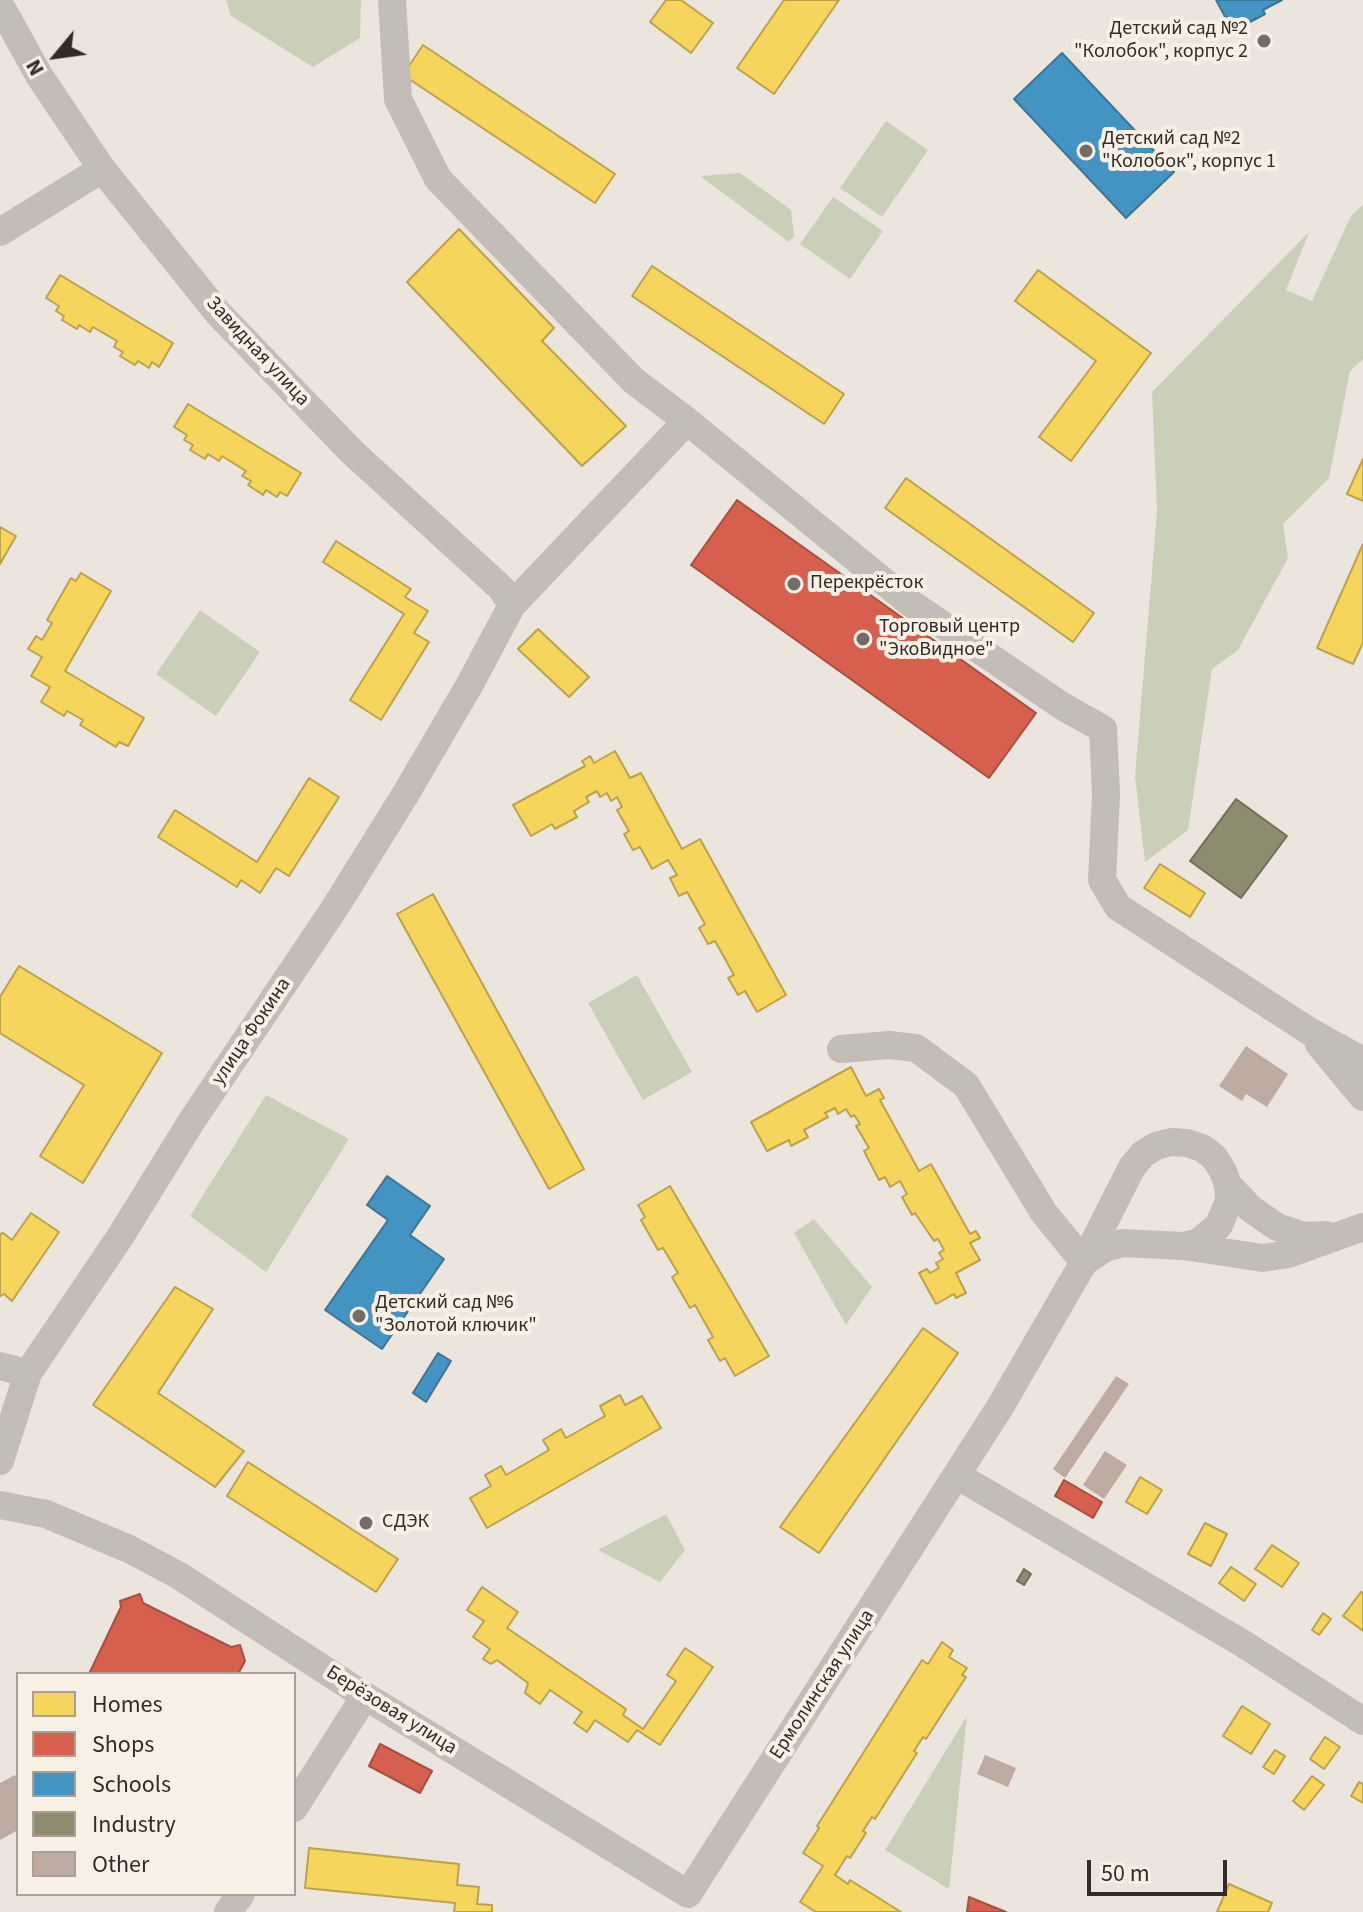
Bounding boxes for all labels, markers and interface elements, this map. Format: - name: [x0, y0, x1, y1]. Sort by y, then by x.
- north arrow: [16, 16, 96, 96]
- place label: Детский сад №2 "Колобок", корпус 2: [1074, 18, 1248, 65]
- marker: Детский сад №2 "Колобок", корпус 2: [1255, 32, 1273, 50]
- text: N: [17, 53, 53, 82]
- place label: Детский сад №2 "Колобок", корпус 1: [1102, 128, 1276, 175]
- marker: Детский сад №2 "Колобок", корпус 1: [1077, 142, 1095, 160]
- street label: Завидная улица: [200, 292, 314, 412]
- place label: Перекрёсток: [810, 572, 923, 596]
- marker: Перекрёсток: [785, 575, 803, 593]
- place label: Торговый центр "ЭкоВидное": [879, 616, 1020, 663]
- marker: Торговый центр "ЭкоВидное": [854, 630, 872, 648]
- street label: улица Фокина: [207, 974, 297, 1090]
- place label: Детский сад №6 "Золотой ключик": [375, 1292, 537, 1339]
- marker: Детский сад №6 "Золотой ключик": [350, 1307, 368, 1325]
- place label: СДЭК: [382, 1511, 429, 1535]
- marker: СДЭК: [357, 1514, 375, 1532]
- street label: Ермолинская улица: [766, 1606, 880, 1764]
- street label: Берёзовая улица: [321, 1661, 461, 1761]
- legend: [16, 1672, 296, 1896]
- text: Homes: [92, 1687, 163, 1722]
- text: Shops: [92, 1727, 154, 1762]
- text: Schools: [92, 1767, 171, 1802]
- text: Industry: [92, 1807, 176, 1842]
- scale bar: [1091, 1844, 1231, 1894]
- text: Other: [92, 1847, 149, 1882]
- text: 50 m: [1101, 1856, 1150, 1891]

